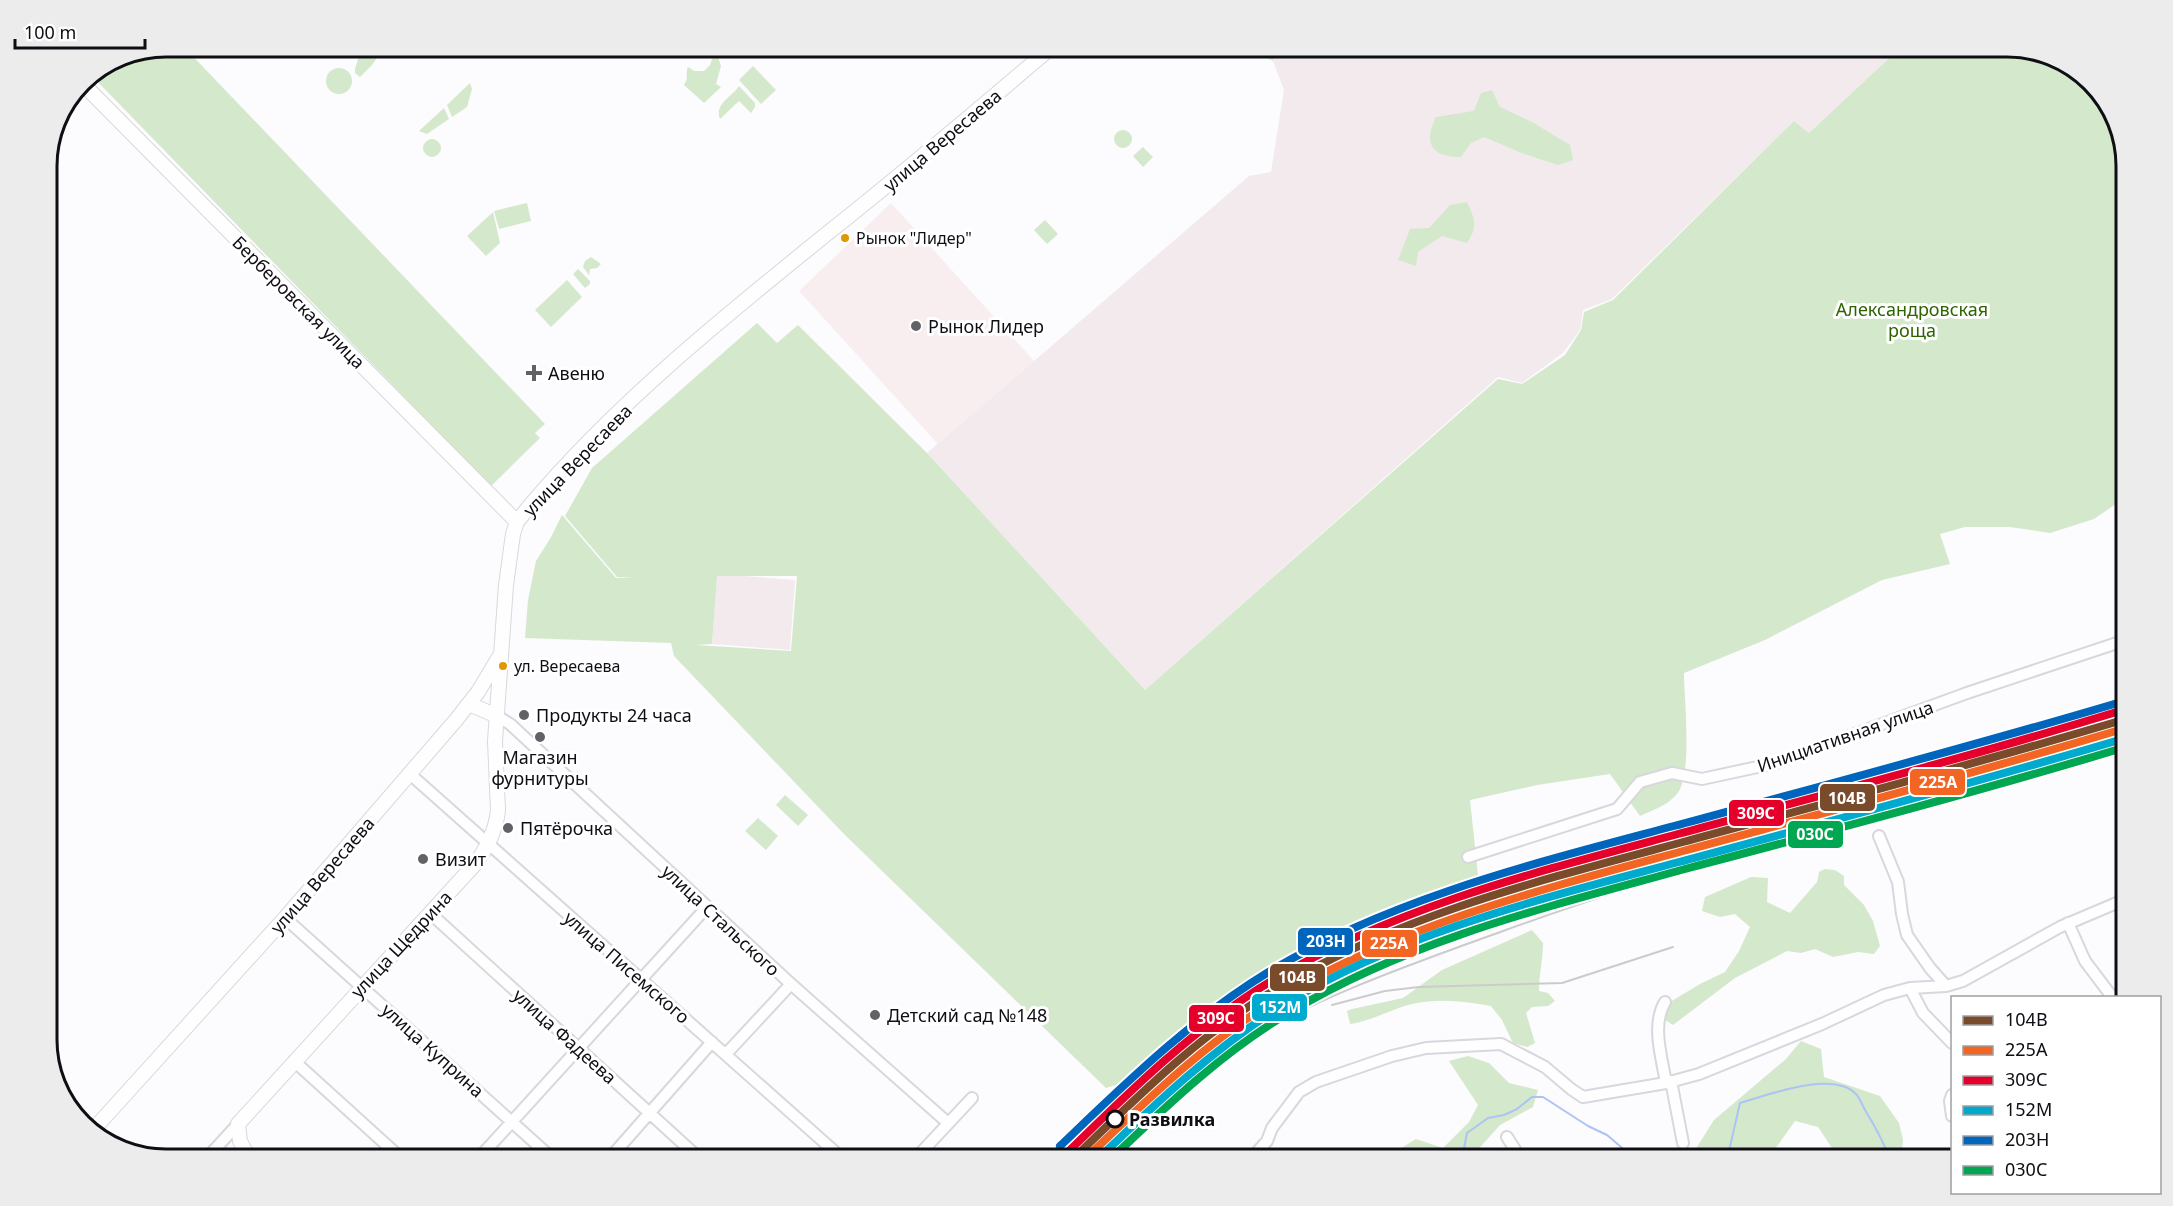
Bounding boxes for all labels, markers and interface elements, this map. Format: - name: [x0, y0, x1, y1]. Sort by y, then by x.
- scale bar: [15, 12, 146, 50]
- text: 100 m: [24, 20, 76, 44]
- street label: улица Вересаева: [878, 84, 1006, 196]
- place label: Рынок "Лидер": [856, 227, 972, 249]
- street label: Берберовская улица: [227, 230, 371, 374]
- marker: Рынок "Лидер": [839, 232, 851, 244]
- park label: Александровская роща: [1836, 297, 1988, 342]
- place label: Рынок Лидер: [928, 314, 1044, 338]
- marker: Рынок Лидер: [909, 319, 923, 333]
- place label: Авеню: [548, 361, 605, 385]
- marker: Авеню: [525, 364, 543, 382]
- street label: улица Вересаева: [517, 399, 637, 521]
- place label: ул. Вересаева: [514, 655, 620, 677]
- marker: ул. Вересаева: [497, 660, 509, 672]
- street label: Инициативная улица: [1754, 695, 1936, 777]
- place label: Продукты 24 часа: [536, 703, 692, 727]
- marker: Продукты 24 часа: [517, 708, 531, 722]
- marker: Магазин фурнитуры: [533, 730, 547, 744]
- place label: Магазин фурнитуры: [491, 745, 589, 790]
- line badge: 225А: [1909, 768, 1966, 796]
- text: 225А: [1919, 771, 1958, 793]
- line badge: 104В: [1819, 783, 1876, 812]
- text: 104В: [1828, 787, 1866, 809]
- line badge: 309С: [1728, 799, 1785, 827]
- text: 309С: [1737, 802, 1775, 824]
- street label: улица Вересаева: [265, 812, 379, 938]
- place label: Пятёрочка: [520, 816, 613, 840]
- line badge: 030C: [1787, 820, 1844, 849]
- marker: Пятёрочка: [501, 821, 515, 835]
- text: 030C: [1796, 823, 1834, 845]
- place label: Визит: [435, 847, 487, 871]
- marker: Визит: [416, 852, 430, 866]
- street label: улица Стальского: [657, 859, 785, 981]
- street label: улица Щедрина: [345, 885, 457, 1003]
- street label: улица Писемского: [559, 906, 695, 1028]
- line badge: 203Н: [1297, 927, 1354, 956]
- line badge: 225А: [1361, 929, 1418, 958]
- text: 203Н: [1306, 930, 1346, 952]
- text: 225А: [1370, 932, 1409, 954]
- line badge: 104В: [1269, 963, 1326, 992]
- text: 104В: [1278, 966, 1316, 988]
- street label: улица Фадеева: [508, 983, 622, 1089]
- line badge: 152М: [1251, 993, 1308, 1022]
- text: 152М: [1259, 996, 1301, 1018]
- legend: [1951, 996, 2161, 1194]
- street label: улица Куприна: [377, 998, 489, 1102]
- place label: Детский сад №148: [887, 1003, 1047, 1027]
- line badge: 309С: [1188, 1004, 1245, 1033]
- text: 309С: [1197, 1007, 1235, 1029]
- text: 104В: [2005, 1007, 2048, 1031]
- marker: Детский сад №148: [868, 1008, 882, 1022]
- text: 225А: [2005, 1037, 2048, 1061]
- text: 309С: [2005, 1067, 2047, 1091]
- text: 152М: [2005, 1097, 2052, 1121]
- place label: Развилка: [1129, 1107, 1215, 1131]
- marker: Развилка: [1106, 1110, 1124, 1128]
- text: 203Н: [2005, 1127, 2049, 1151]
- text: 030C: [2005, 1157, 2047, 1181]

